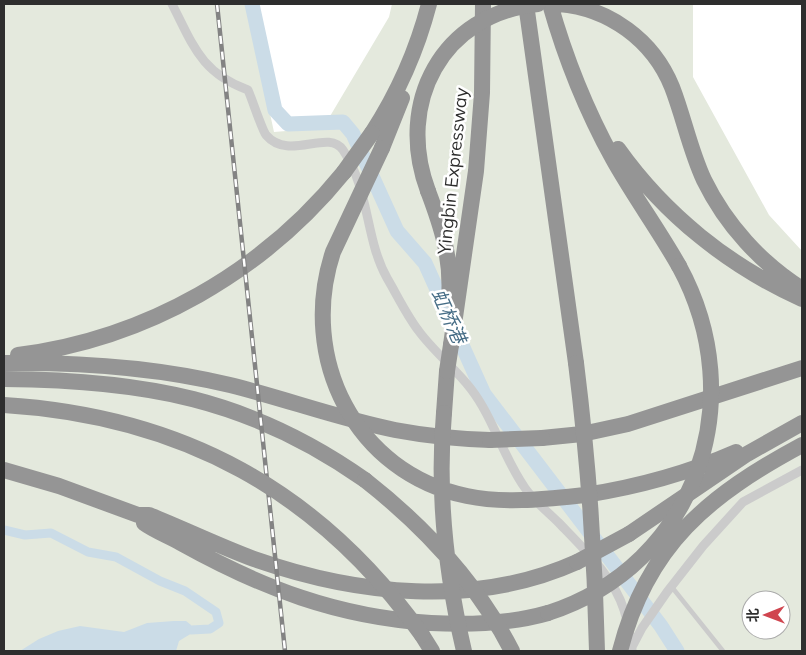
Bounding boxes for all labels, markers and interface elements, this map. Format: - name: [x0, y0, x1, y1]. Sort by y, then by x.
- street label: Yingbin Expressway: [432, 86, 473, 256]
- water label: 虹桥港: [426, 285, 473, 350]
- north arrow: [741, 590, 791, 640]
- text: 北: [744, 608, 762, 622]

